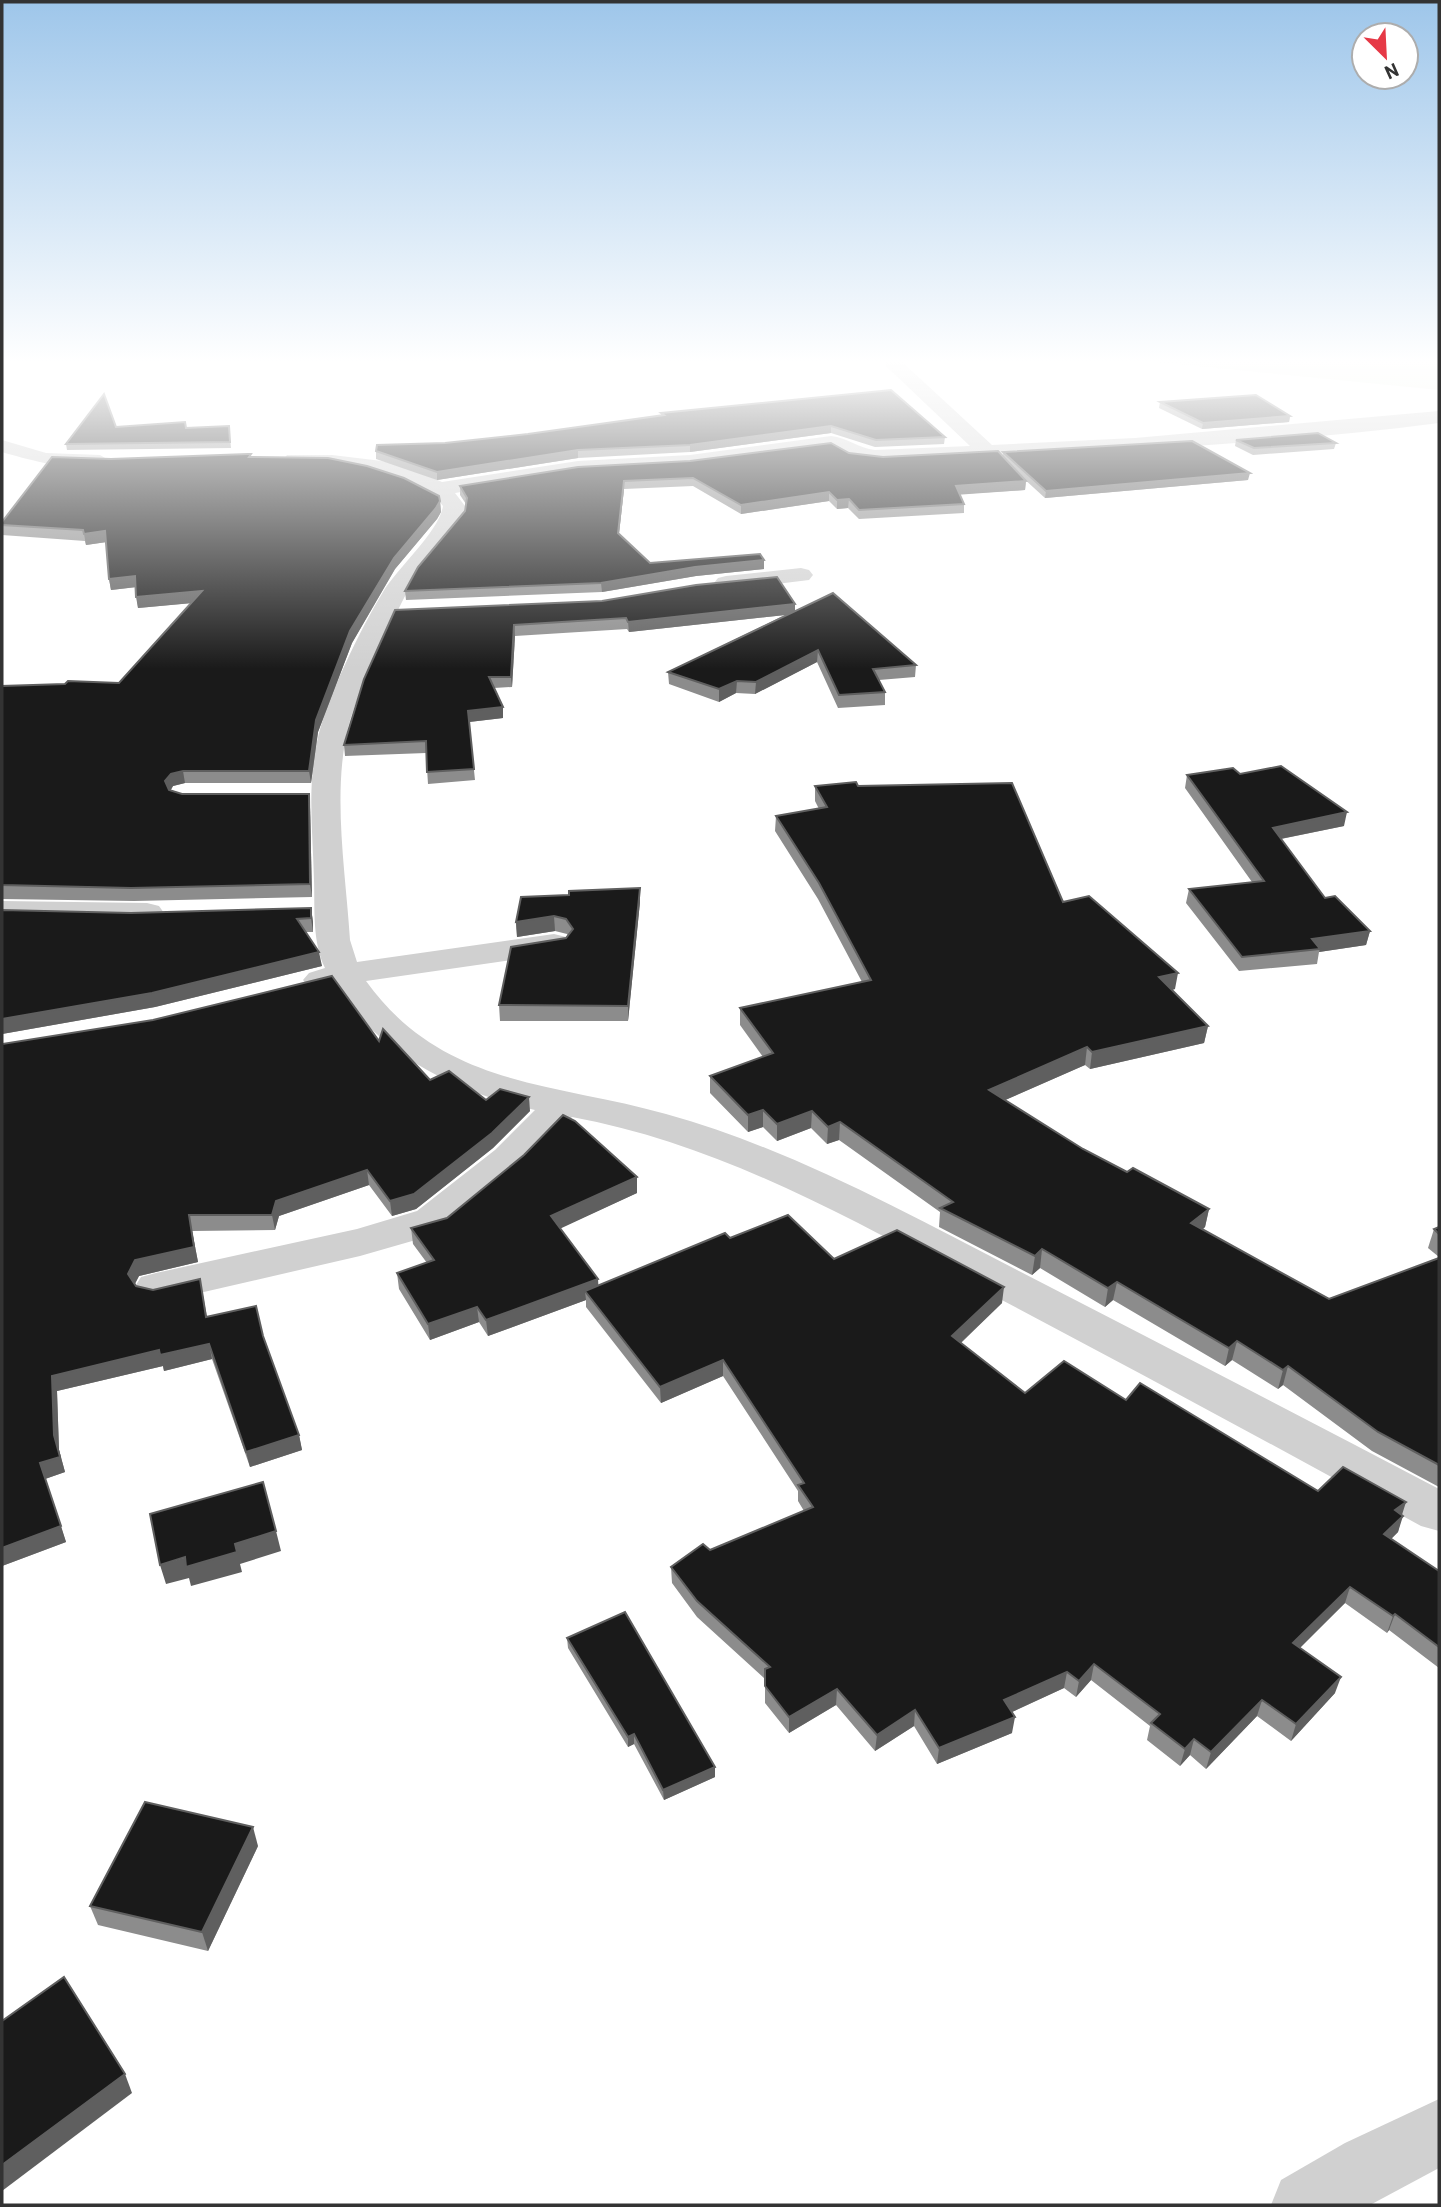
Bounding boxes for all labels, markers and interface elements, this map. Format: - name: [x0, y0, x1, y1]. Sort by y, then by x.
- north arrow: [1350, 21, 1420, 91]
- text: N: [1382, 59, 1403, 85]

